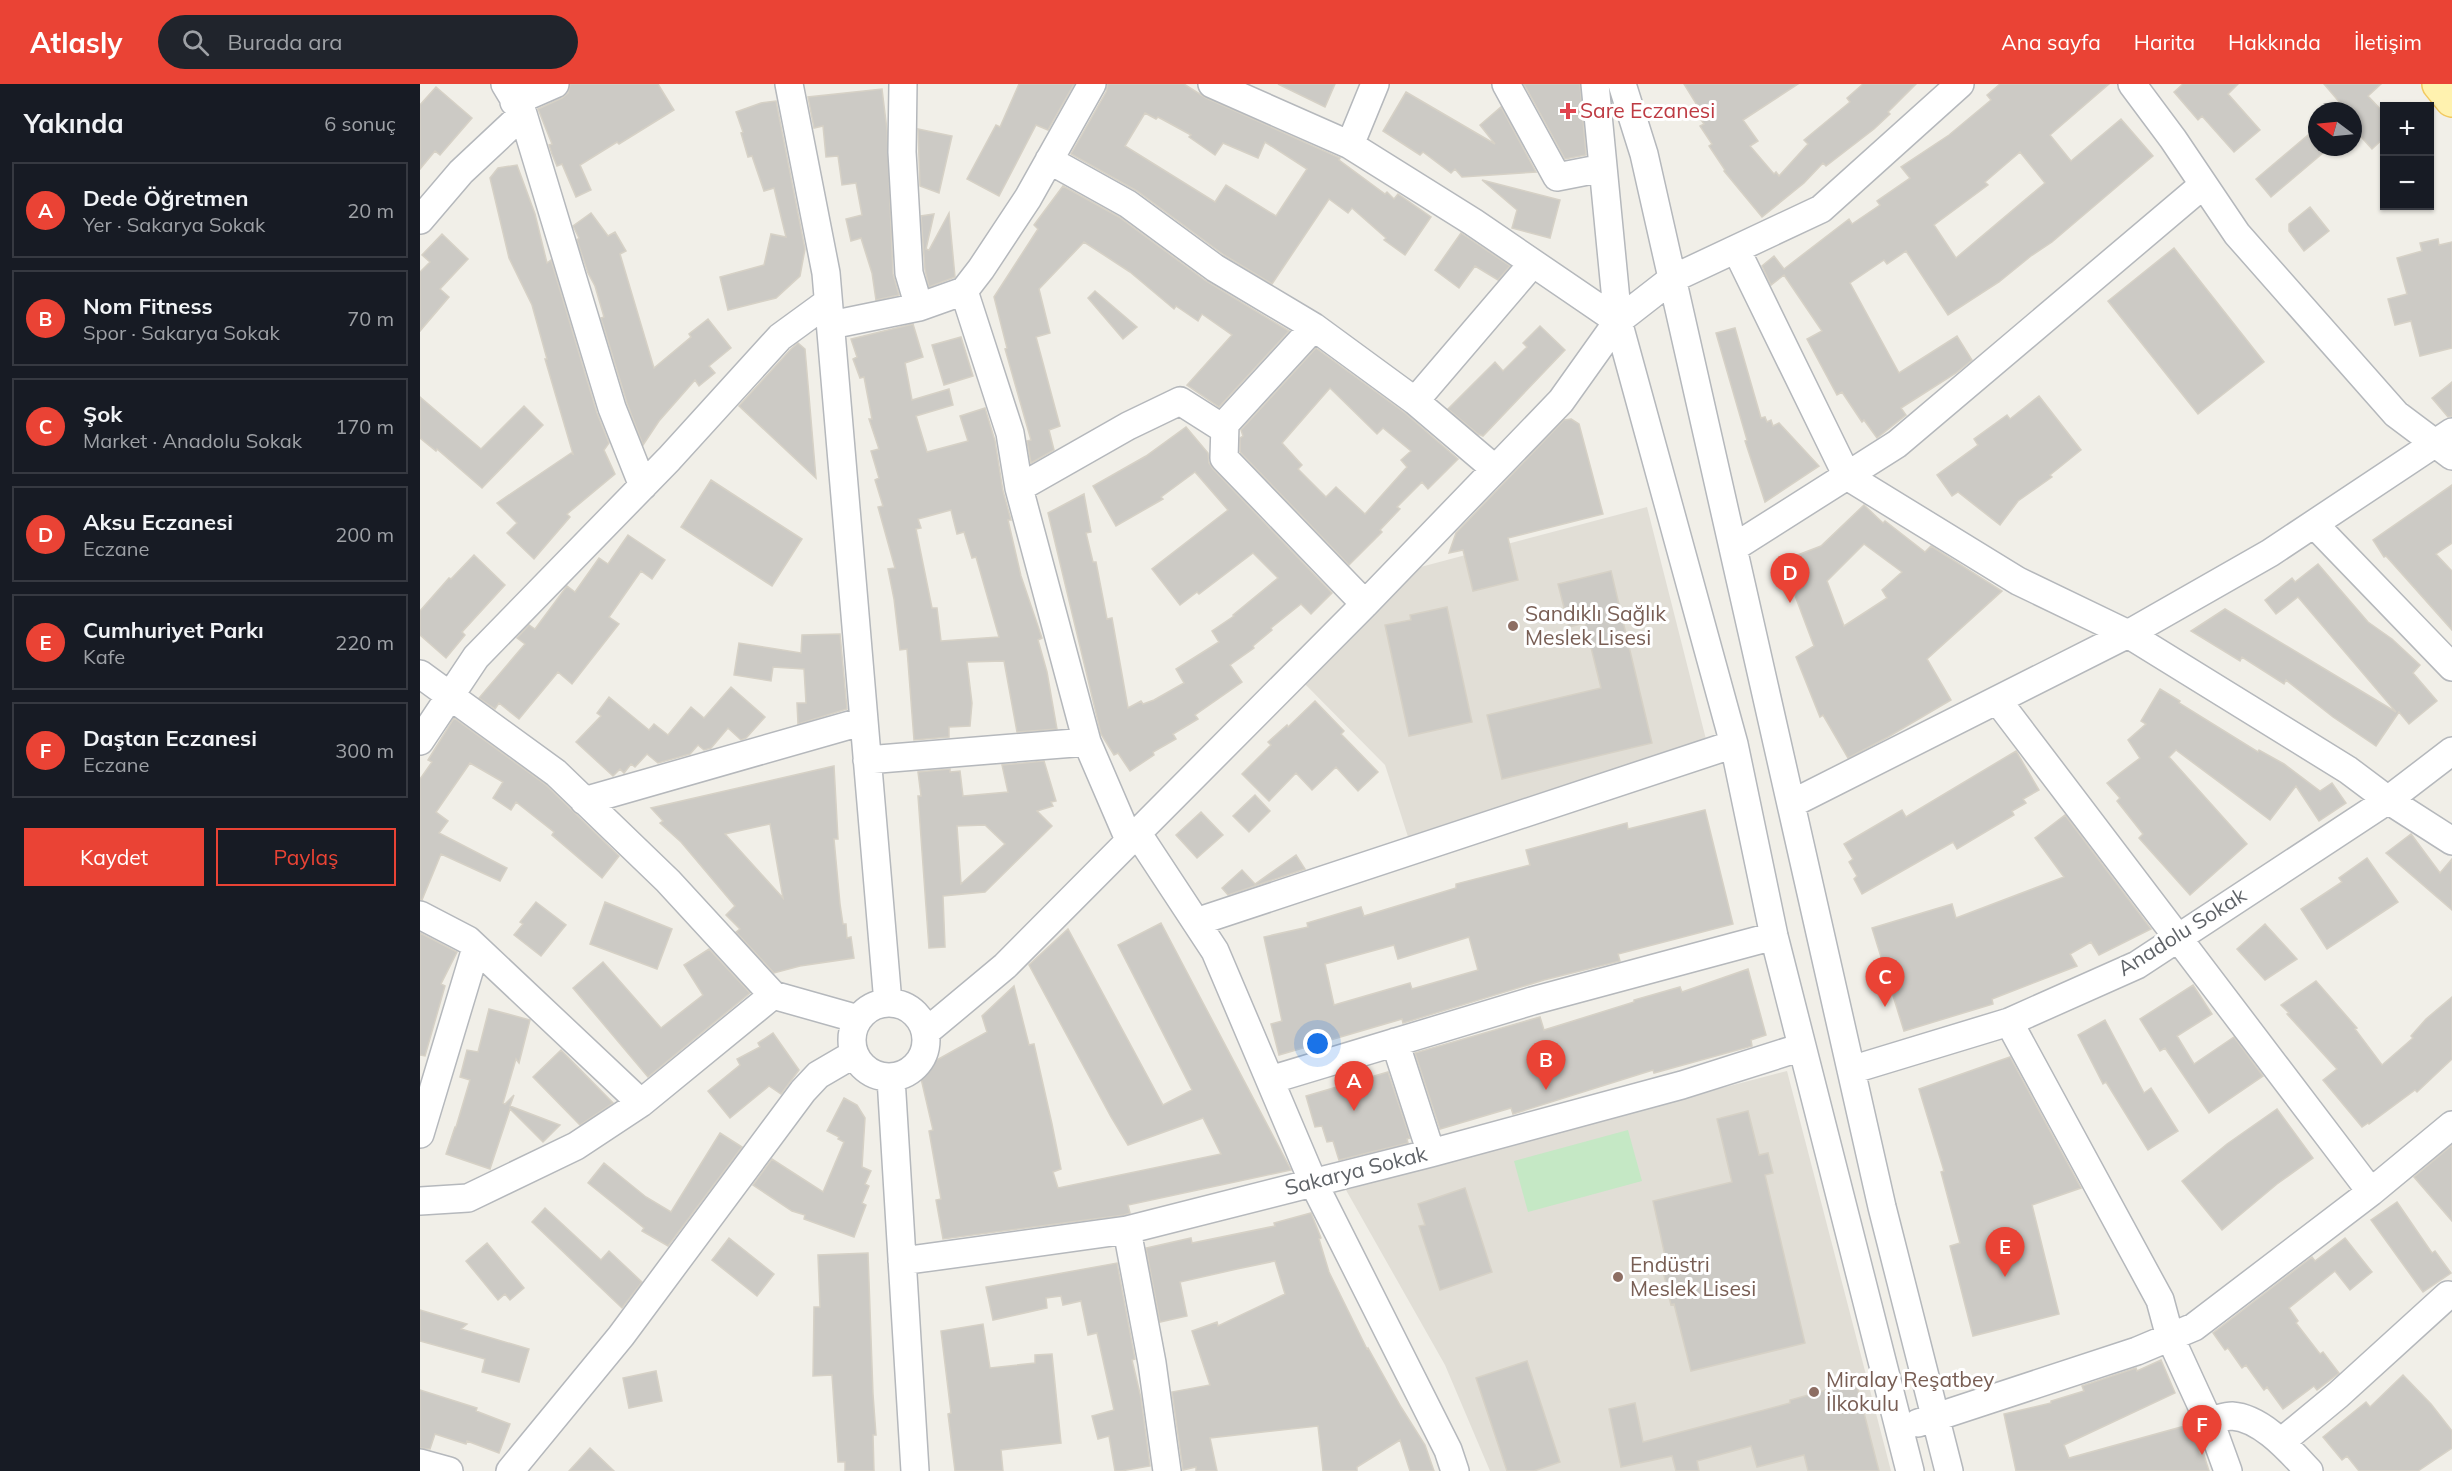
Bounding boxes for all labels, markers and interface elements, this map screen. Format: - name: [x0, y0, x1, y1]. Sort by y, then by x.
- search box: [158, 15, 578, 69]
- text: Atlasly: [30, 25, 122, 60]
- icon: search: [179, 26, 212, 59]
- text: Burada ara: [227, 28, 343, 56]
- text: Ana sayfa: [2001, 29, 2101, 55]
- text: Harita: [2134, 29, 2195, 55]
- text: Hakkında: [2228, 29, 2321, 55]
- text: İletişim: [2354, 29, 2422, 55]
- place label: Sare Eczanesi: [1580, 97, 1715, 123]
- north arrow: [2308, 102, 2362, 156]
- map controls: [2380, 102, 2434, 210]
- button: +: [2380, 102, 2434, 156]
- marker: Sare Eczanesi: [1561, 104, 1575, 118]
- text: Yakında: [24, 107, 124, 140]
- text: 6 sonuç: [324, 111, 396, 136]
- button: −: [2380, 156, 2434, 210]
- text: Dede Öğretmen: [83, 184, 248, 212]
- text: A: [38, 198, 53, 223]
- text: 20 m: [347, 198, 394, 223]
- text: Yer · Sakarya Sokak: [83, 212, 265, 237]
- text: Nom Fitness: [83, 292, 212, 320]
- text: B: [39, 306, 52, 331]
- text: 70 m: [347, 306, 394, 331]
- text: Spor · Sakarya Sokak: [83, 320, 280, 345]
- text: Şok: [83, 400, 122, 428]
- text: C: [39, 414, 52, 439]
- text: 170 m: [335, 414, 394, 439]
- text: Market · Anadolu Sokak: [83, 428, 302, 453]
- text: Aksu Eczanesi: [83, 508, 233, 536]
- text: D: [38, 522, 53, 547]
- text: 200 m: [335, 522, 394, 547]
- text: Eczane: [83, 536, 149, 561]
- pin: D: [1770, 554, 1810, 603]
- place label: Sandıklı Sağlık Meslek Lisesi: [1525, 600, 1666, 650]
- text: Cumhuriyet Parkı: [83, 616, 264, 644]
- marker: Sandıklı Sağlık Meslek Lisesi: [1506, 619, 1520, 633]
- text: E: [40, 630, 51, 655]
- text: 220 m: [335, 630, 394, 655]
- text: Kafe: [83, 644, 125, 669]
- text: Daştan Eczanesi: [83, 724, 257, 752]
- text: F: [40, 738, 51, 763]
- text: 300 m: [335, 738, 394, 763]
- text: Eczane: [83, 752, 149, 777]
- button: Kaydet: [24, 828, 204, 886]
- button: Paylaş: [216, 828, 396, 886]
- street label: Anadolu Sokak: [2112, 881, 2251, 981]
- pin: C: [1866, 958, 1904, 1007]
- your location: [1303, 1029, 1332, 1058]
- pin: B: [1526, 1040, 1566, 1090]
- pin: A: [1334, 1062, 1374, 1111]
- street label: Sakarya Sokak: [1282, 1140, 1430, 1200]
- pin: E: [1986, 1228, 2024, 1277]
- place label: Endüstri Meslek Lisesi: [1630, 1251, 1756, 1301]
- marker: Endüstri Meslek Lisesi: [1611, 1270, 1625, 1284]
- place label: Miralay Reşatbey İlkokulu: [1826, 1366, 1994, 1416]
- marker: Miralay Reşatbey İlkokulu: [1807, 1385, 1821, 1399]
- pin: F: [2182, 1406, 2222, 1455]

